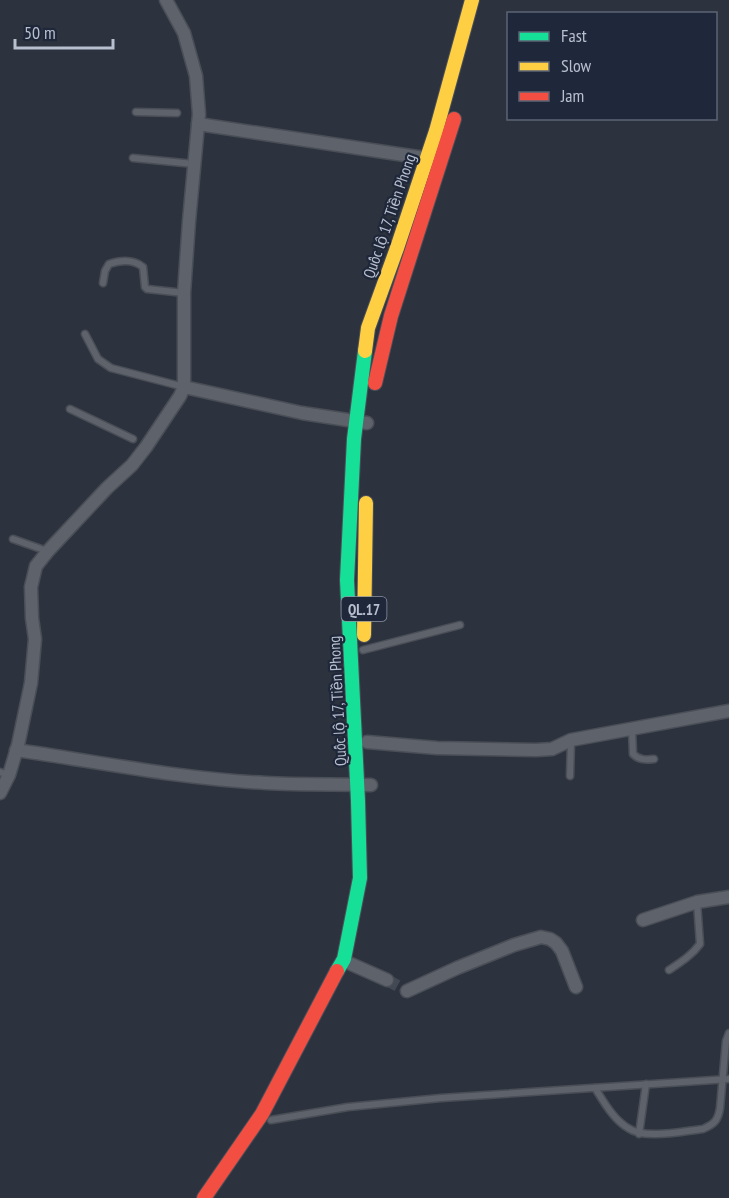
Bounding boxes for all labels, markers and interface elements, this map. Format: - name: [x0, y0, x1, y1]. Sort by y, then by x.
- scale bar: [15, 12, 112, 50]
- legend: [507, 12, 717, 120]
- text: 50 m: [24, 21, 56, 44]
- text: Fast: [561, 24, 587, 47]
- text: Slow: [561, 54, 592, 77]
- text: Jam: [560, 84, 584, 107]
- street label: Quốc lộ 17, Tiền Phong: [358, 151, 420, 281]
- road number: QL.17: [342, 597, 386, 621]
- street label: Quốc lộ 17, Tiền Phong: [324, 635, 350, 767]

